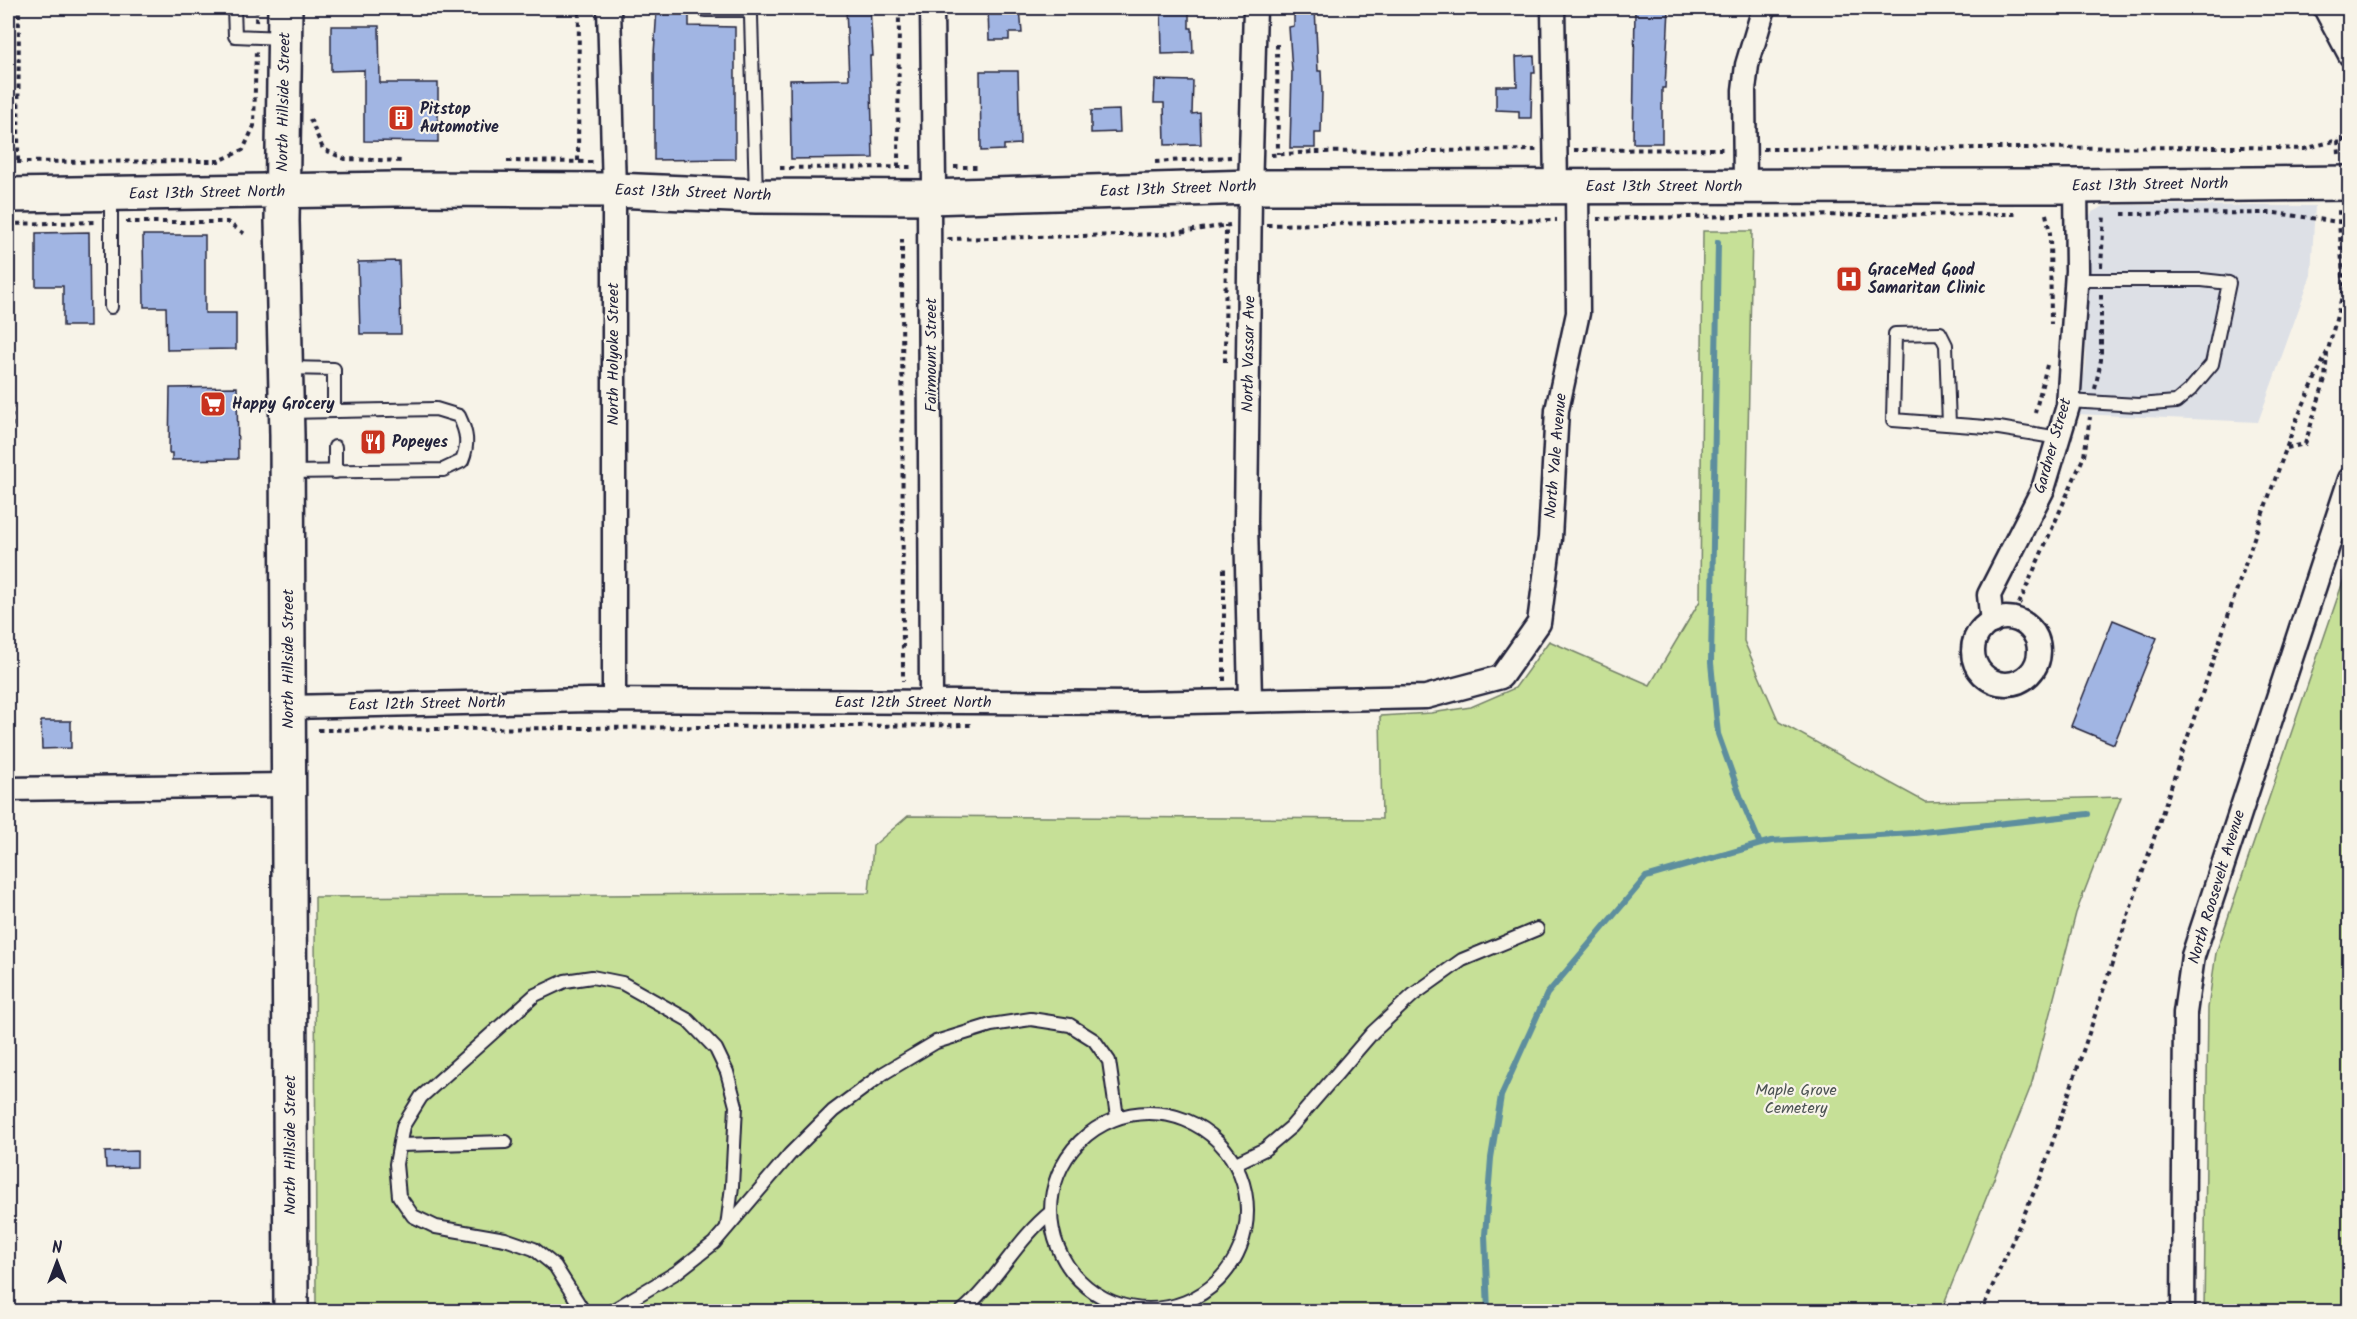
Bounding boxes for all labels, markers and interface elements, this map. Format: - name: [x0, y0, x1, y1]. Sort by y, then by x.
- street label: North Hillside Street: [270, 31, 298, 172]
- place label: Pitstop Automotive: [420, 97, 499, 140]
- building icon: Pitstop Automotive: [386, 103, 416, 133]
- street label: East 13th Street North: [2071, 171, 2229, 199]
- street label: East 13th Street North: [1099, 174, 1257, 204]
- street label: East 13th Street North: [1586, 174, 1742, 199]
- street label: East 13th Street North: [614, 178, 772, 208]
- street label: East 13th Street North: [128, 179, 286, 207]
- place label: GraceMed Good Samaritan Clinic: [1868, 258, 1986, 301]
- hospital icon: GraceMed Good Samaritan Clinic: [1834, 264, 1864, 294]
- street label: North Holyoke Street: [601, 282, 626, 425]
- street label: North Vassar Ave: [1235, 295, 1263, 413]
- street label: Fairmount Street: [919, 297, 944, 412]
- supermarket icon: Happy Grocery: [198, 389, 228, 419]
- place label: Happy Grocery: [232, 392, 335, 417]
- street label: North Yale Avenue: [1538, 392, 1574, 520]
- street label: Gardner Street: [2027, 394, 2079, 497]
- restaurant icon: Popeyes: [358, 427, 388, 457]
- place label: Popeyes: [392, 430, 449, 455]
- street label: North Hillside Street: [276, 588, 301, 729]
- street label: East 12th Street North: [348, 690, 506, 718]
- street label: East 12th Street North: [835, 690, 991, 715]
- street label: North Roosevelt Avenue: [2182, 807, 2252, 967]
- street label: North Hillside Street: [278, 1074, 303, 1215]
- park label: Maple Grove Cemetery: [1755, 1078, 1837, 1121]
- north arrow: [27, 1232, 87, 1292]
- text: N: [52, 1236, 62, 1261]

